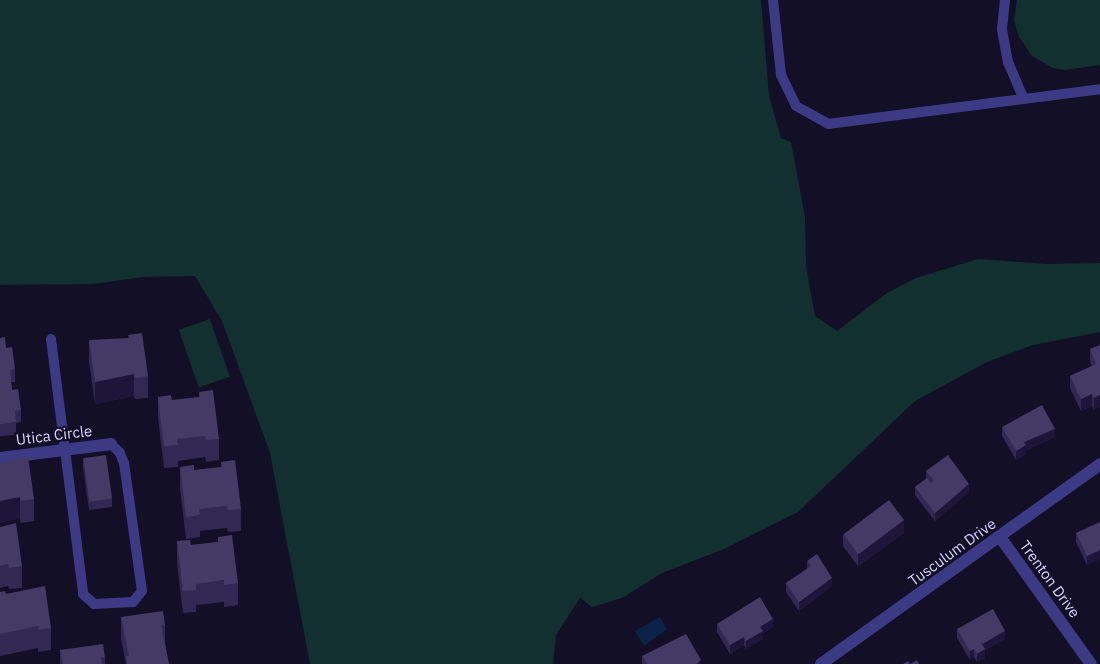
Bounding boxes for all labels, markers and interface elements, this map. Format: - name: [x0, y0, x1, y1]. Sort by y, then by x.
- street label: Utica Circle: [15, 421, 93, 449]
- street label: Tusculum Drive: [905, 514, 999, 590]
- street label: Trenton Drive: [1016, 537, 1084, 621]

